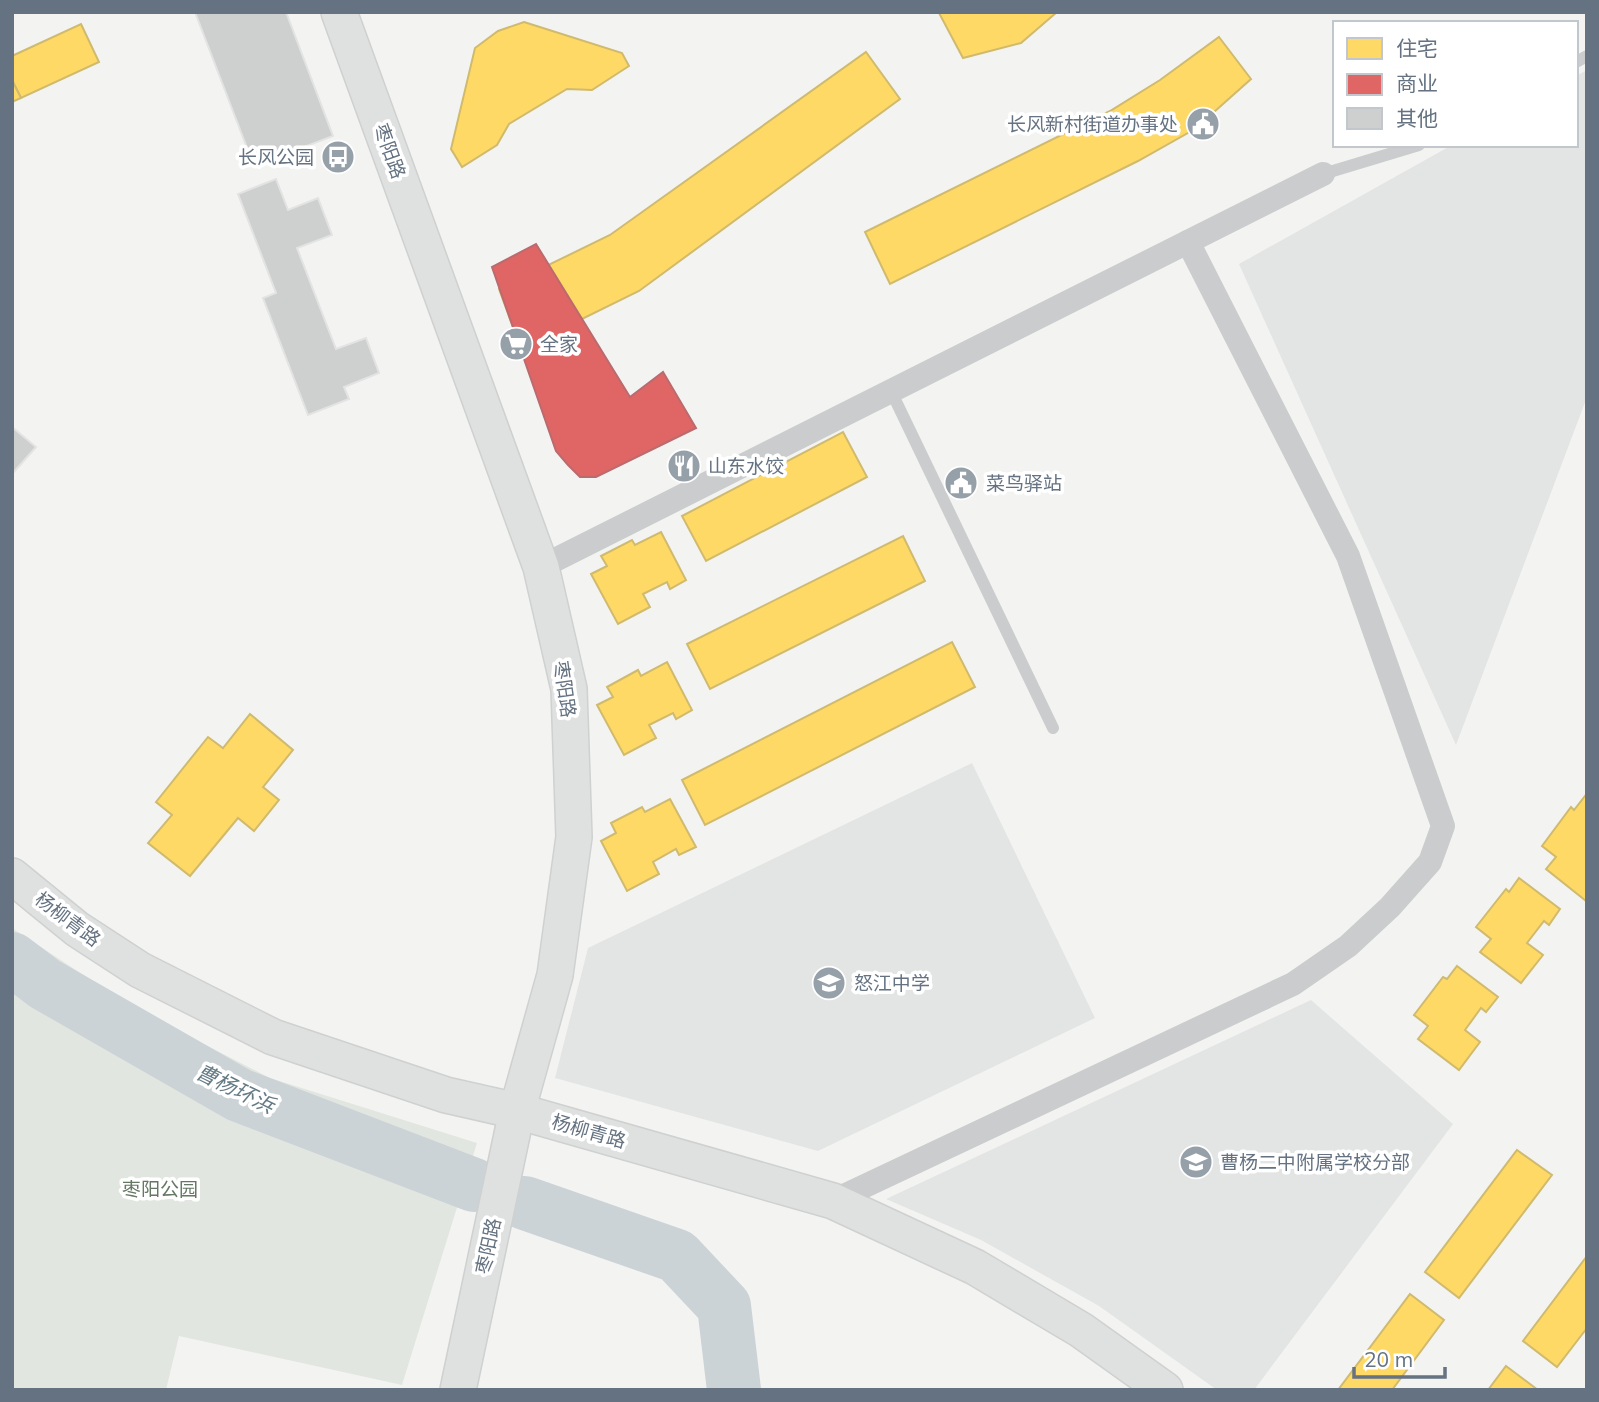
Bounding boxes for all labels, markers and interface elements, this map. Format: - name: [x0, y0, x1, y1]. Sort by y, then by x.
- legend: [1333, 21, 1578, 147]
- text: 住宅: [1396, 35, 1438, 61]
- text: 商业: [1396, 70, 1438, 96]
- public building icon: 长风新村街道办事处: [1184, 105, 1222, 143]
- text: 其他: [1396, 105, 1438, 131]
- place label: 长风新村街道办事处: [1007, 112, 1178, 136]
- street label: 枣阳路: [369, 120, 411, 182]
- bus stop icon: 长风公园: [319, 138, 357, 176]
- place label: 长风公园: [238, 145, 314, 169]
- supermarket icon: 全家: [497, 325, 535, 363]
- place label: 全家: [540, 332, 578, 356]
- restaurant icon: 山东水饺: [665, 447, 703, 485]
- place label: 山东水饺: [708, 454, 784, 478]
- public building icon: 菜鸟驿站: [942, 464, 980, 502]
- place label: 菜鸟驿站: [986, 471, 1062, 495]
- street label: 枣阳路: [549, 659, 581, 719]
- street label: 杨柳青路: [30, 887, 106, 951]
- school or university icon: 怒江中学: [810, 964, 848, 1002]
- place label: 怒江中学: [854, 971, 930, 995]
- water label: 曹杨环浜: [192, 1058, 281, 1119]
- street label: 杨柳青路: [549, 1109, 629, 1153]
- school or university icon: 曹杨二中附属学校分部: [1177, 1143, 1215, 1181]
- place label: 曹杨二中附属学校分部: [1220, 1150, 1410, 1174]
- park label: 枣阳公园: [122, 1177, 198, 1201]
- street label: 枣阳路: [470, 1216, 506, 1276]
- scale bar: [1354, 1336, 1445, 1380]
- text: 20 m: [1364, 1346, 1413, 1372]

